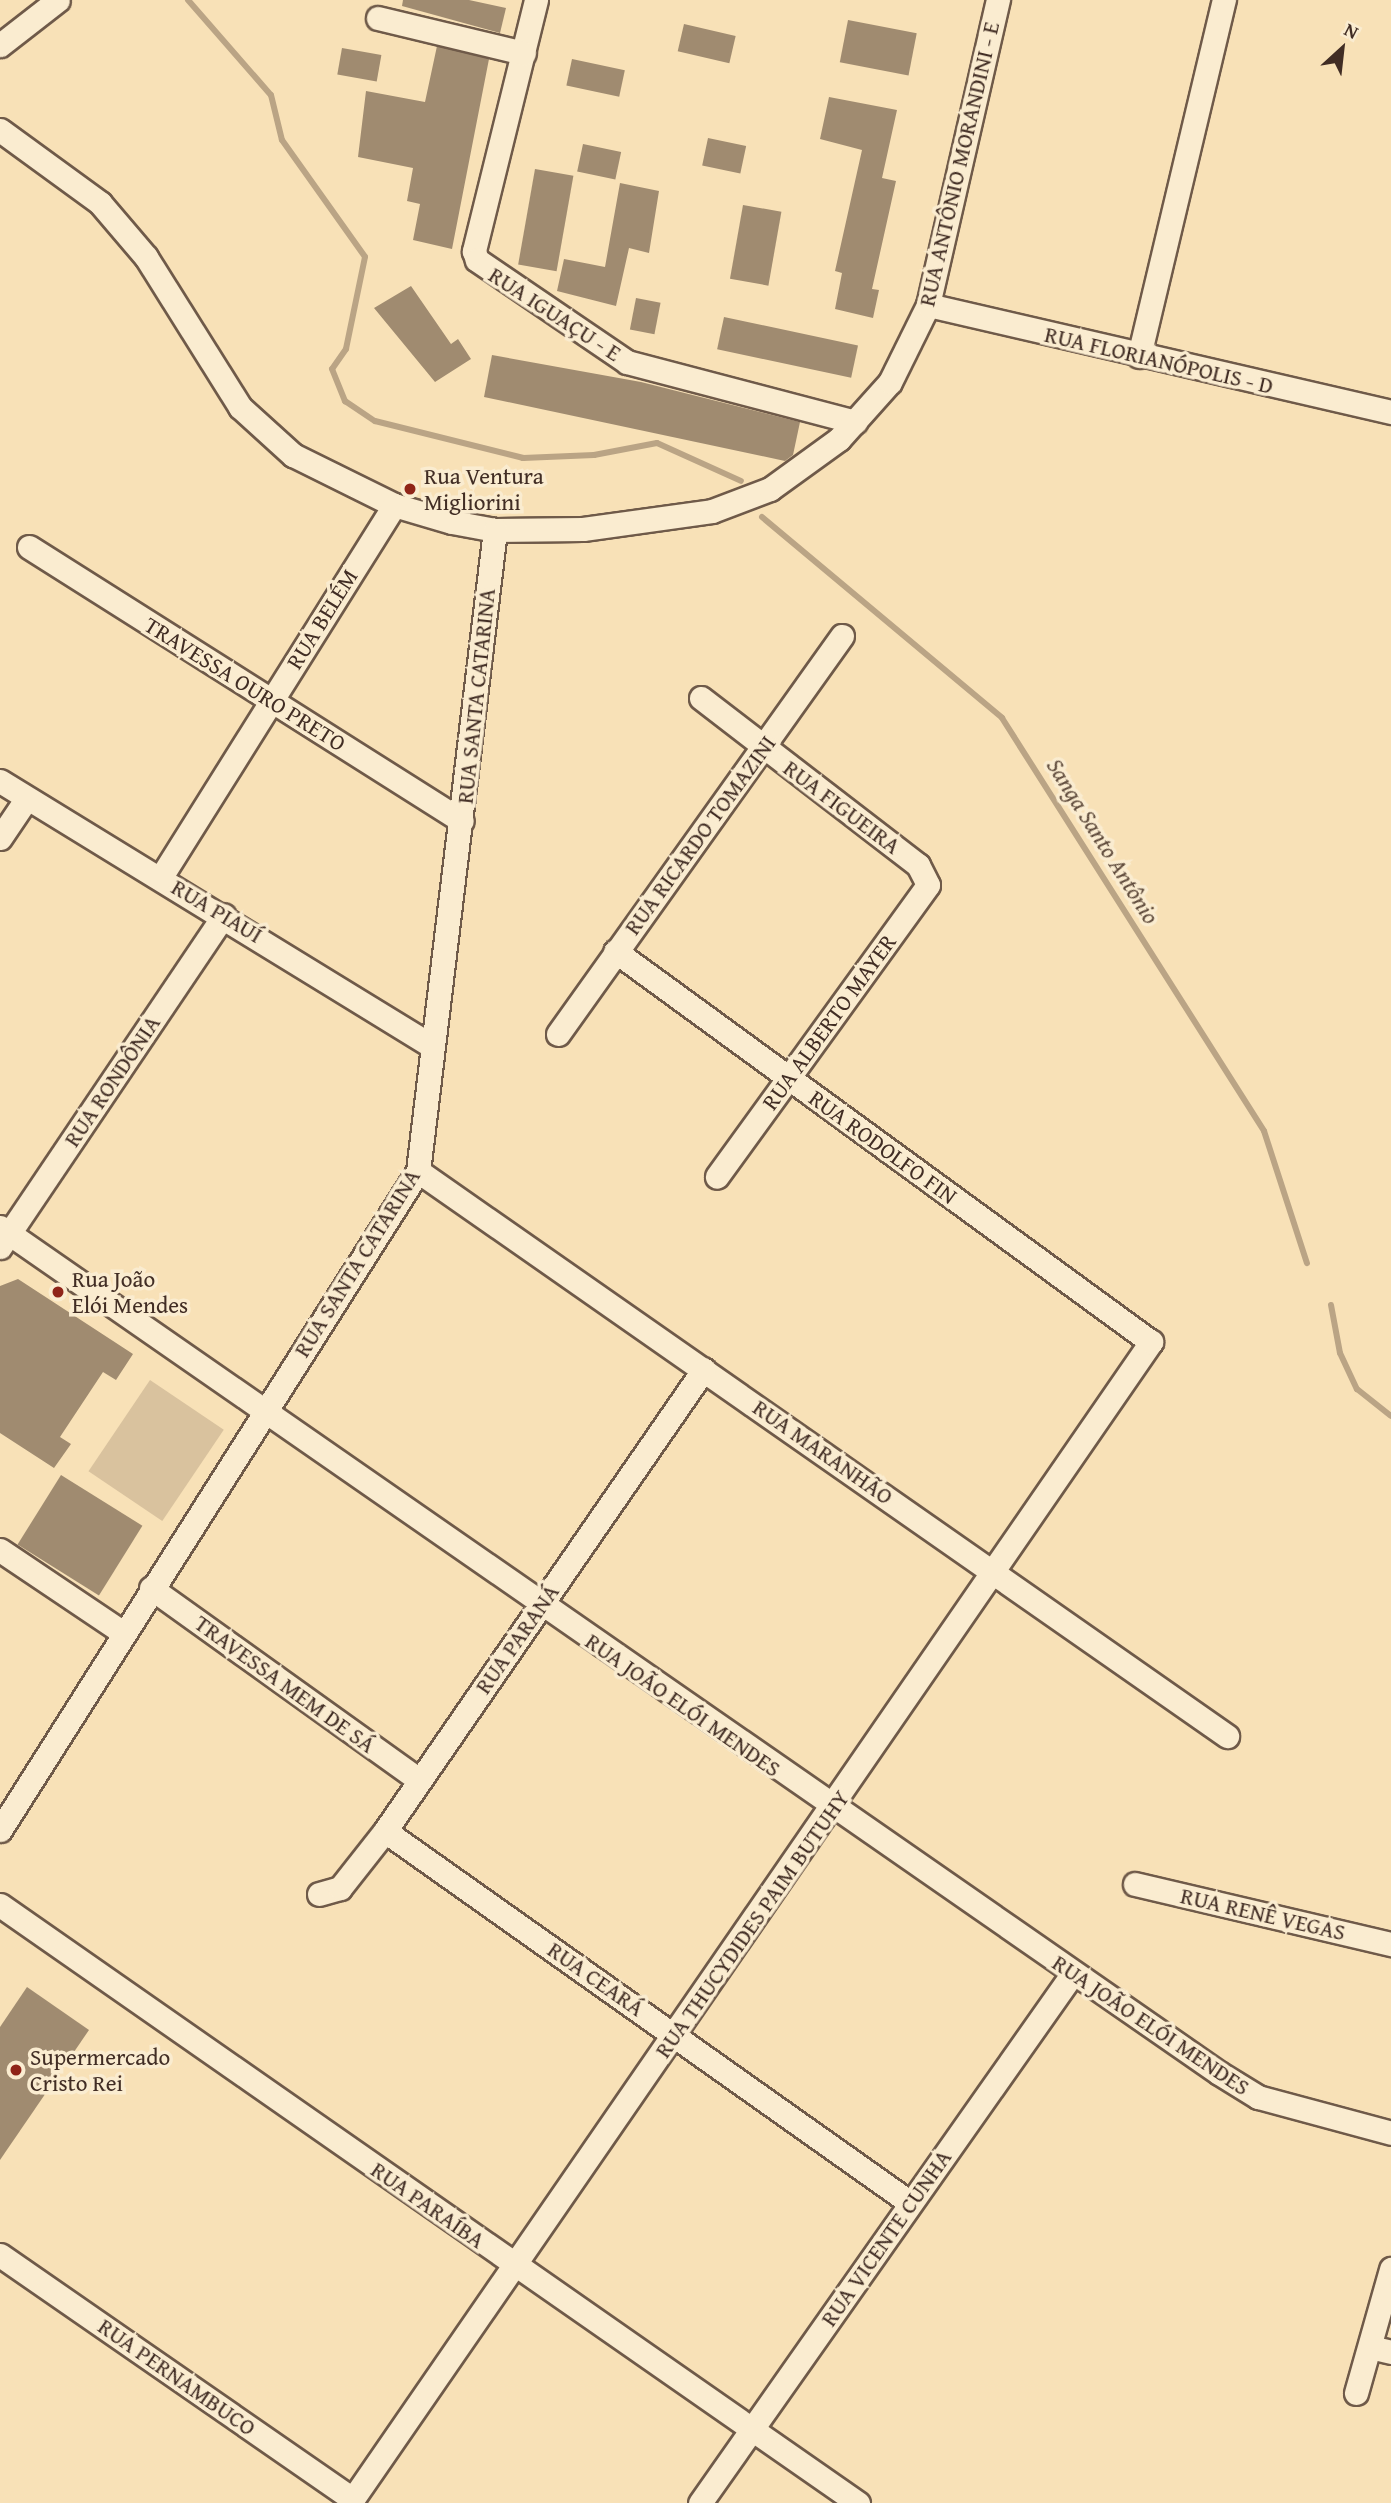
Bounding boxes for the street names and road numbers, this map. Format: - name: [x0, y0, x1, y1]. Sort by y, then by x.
- street label: RUA ANTÔNIO MORANDINI - E: [913, 19, 1005, 309]
- street label: RUA IGUAÇU - E: [484, 261, 626, 367]
- street label: RUA FLORIANÓPOLIS - D: [1042, 320, 1276, 400]
- street label: RUA BELÉM: [280, 564, 364, 674]
- street label: RUA SANTA CATARINA: [451, 587, 501, 805]
- street label: TRAVESSA OURO PRETO: [139, 611, 351, 757]
- street label: RUA RICARDO TOMAZINI: [618, 730, 782, 940]
- street label: RUA FIGUEIRA: [778, 754, 906, 860]
- street label: RUA PIAUÍ: [167, 873, 267, 949]
- street label: RUA ALBERTO MAYER: [756, 929, 902, 1115]
- street label: RUA RONDÔNIA: [58, 1010, 166, 1152]
- street label: RUA RODOLFO FIN: [804, 1084, 962, 1210]
- street label: RUA SANTA CATARINA: [288, 1164, 426, 1362]
- street label: RUA MARANHÃO: [748, 1394, 898, 1510]
- street label: RUA PARANÁ: [469, 1579, 565, 1699]
- street label: TRAVESSA MEM DE SÁ: [189, 1609, 381, 1759]
- street label: RUA JOÃO ELÓI MENDES: [580, 1627, 786, 1783]
- street label: RUA THUCYDIDES PAIM BUTUHY: [649, 1785, 855, 2063]
- street label: RUA RENÊ VEGAS: [1178, 1882, 1348, 1946]
- street label: RUA CEARÁ: [542, 1936, 650, 2022]
- street label: RUA JOÃO ELÓI MENDES: [1047, 1949, 1255, 2101]
- street label: RUA VICENTE CUNHA: [815, 2144, 957, 2332]
- street label: RUA PARAÍBA: [366, 2156, 490, 2254]
- street label: RUA PERNAMBUCO: [93, 2312, 261, 2442]

